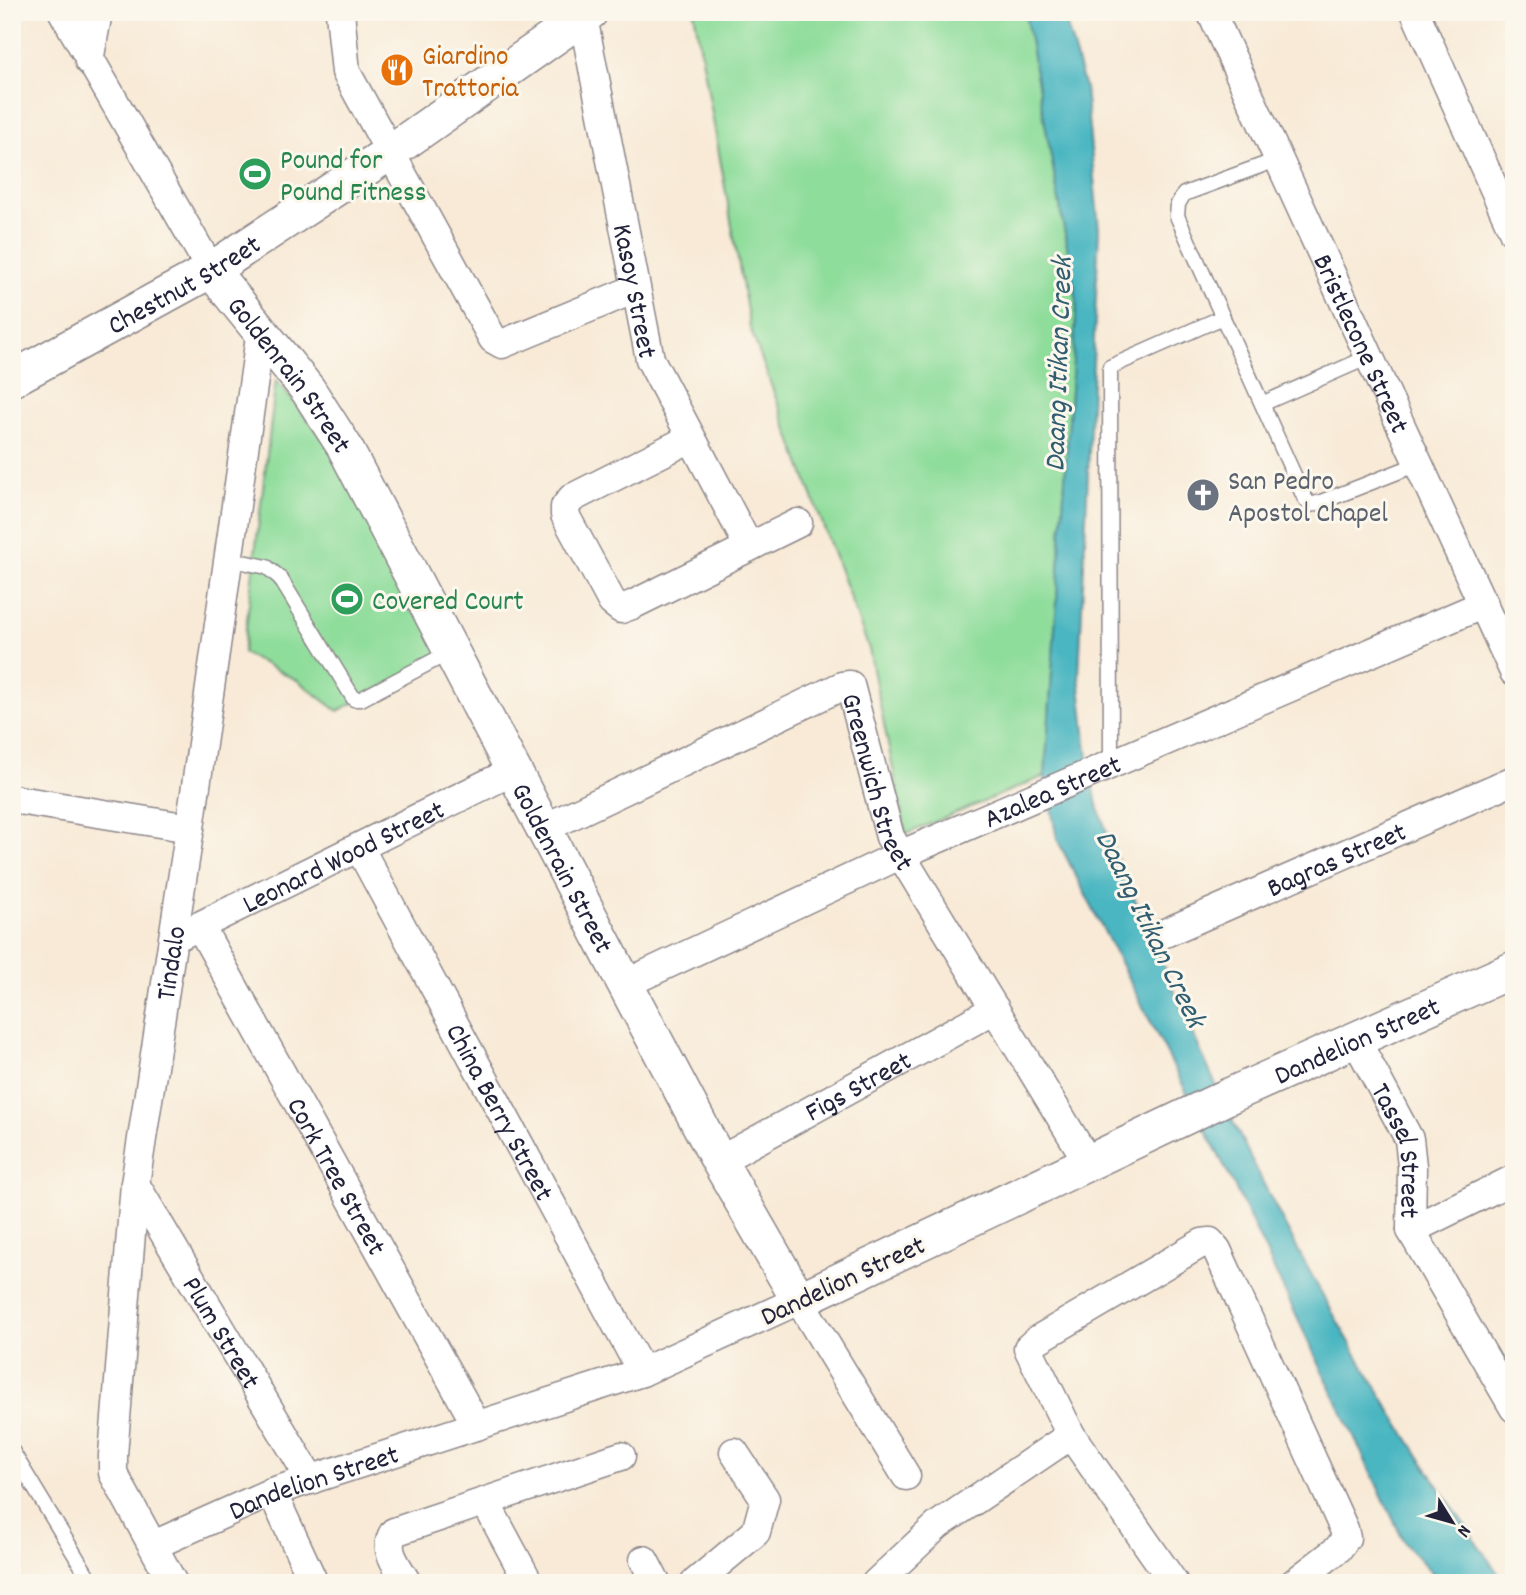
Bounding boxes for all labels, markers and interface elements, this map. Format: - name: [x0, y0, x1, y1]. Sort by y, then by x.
- place label: Giardino Trattoria: [422, 39, 519, 111]
- restaurant icon: Giardino Trattoria: [378, 51, 416, 89]
- place label: Pound for Pound Fitness: [280, 143, 427, 215]
- sports icon: Pound for Pound Fitness: [236, 155, 274, 193]
- street label: Kasoy Street: [599, 221, 664, 362]
- street label: Chestnut Street: [102, 227, 270, 348]
- street label: Bristlecone Street: [1300, 249, 1417, 441]
- water label: Daang Itikan Creek: [1036, 253, 1087, 472]
- street label: Goldenrain Street: [215, 289, 359, 463]
- place label: San Pedro Apostol Chapel: [1228, 464, 1388, 536]
- church icon: San Pedro Apostol Chapel: [1184, 476, 1222, 514]
- sports icon: Covered Court: [328, 580, 366, 618]
- place label: Covered Court: [372, 584, 524, 624]
- street label: Greenwich Street: [828, 690, 921, 880]
- street label: Azalea Street: [979, 747, 1129, 841]
- street label: Goldenrain Street: [498, 777, 621, 962]
- street label: Leonard Wood Street: [237, 793, 453, 927]
- street label: Bagras Street: [1262, 815, 1414, 911]
- water label: Daang Itikan Creek: [1081, 824, 1216, 1038]
- street label: Tindalo: [149, 924, 200, 1004]
- street label: Dandelion Street: [1269, 989, 1448, 1098]
- street label: China Berry Street: [433, 1018, 561, 1210]
- street label: Figs Street: [799, 1044, 920, 1135]
- street label: Tassel Street: [1358, 1077, 1427, 1218]
- street label: Cork Tree Street: [274, 1091, 394, 1264]
- street label: Dandelion Street: [755, 1228, 933, 1339]
- street label: Plum Street: [169, 1270, 268, 1398]
- street label: Dandelion Street: [224, 1437, 405, 1534]
- north arrow: [1418, 1486, 1488, 1556]
- text: N: [1449, 1518, 1476, 1542]

